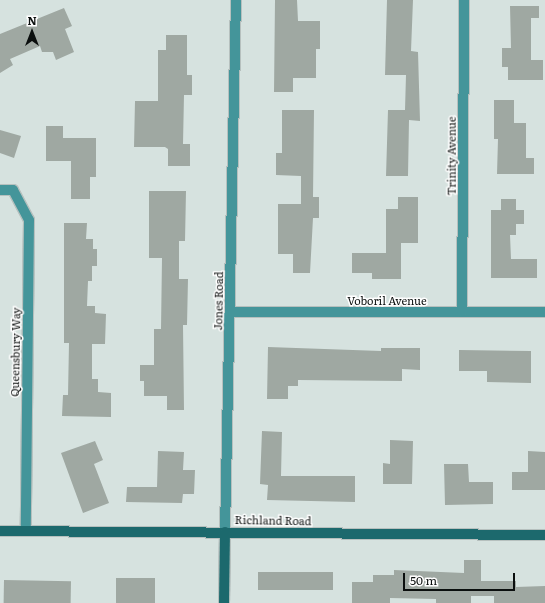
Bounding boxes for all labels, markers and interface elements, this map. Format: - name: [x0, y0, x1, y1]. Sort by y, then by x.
- north arrow: [12, 12, 52, 52]
- text: N: [27, 12, 37, 28]
- street label: Trinity Avenue: [444, 117, 458, 195]
- street label: Jones Road: [211, 272, 225, 330]
- street label: Voboril Avenue: [347, 293, 427, 307]
- street label: Queensbury Way: [8, 307, 22, 397]
- street label: Richland Road: [235, 513, 311, 527]
- scale bar: [405, 565, 517, 591]
- text: 50 m: [410, 571, 437, 589]

